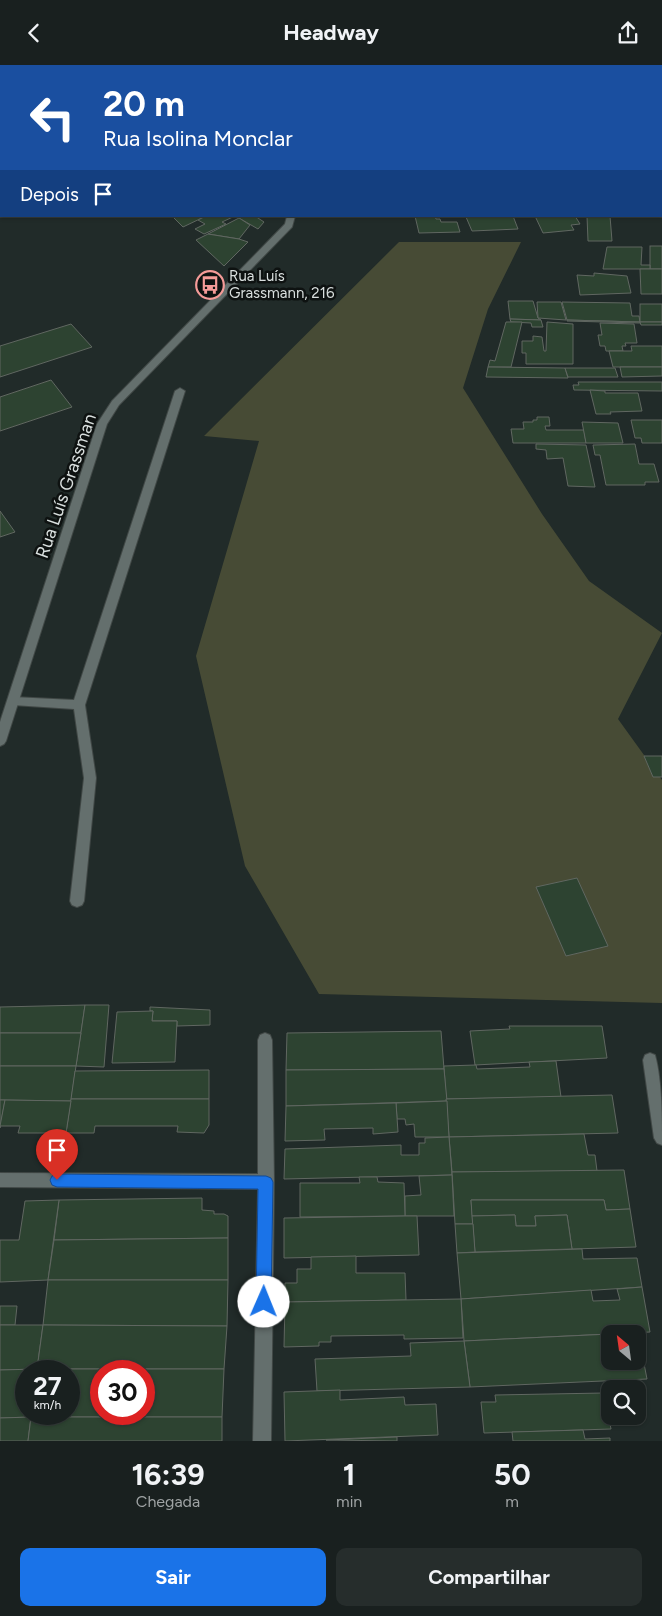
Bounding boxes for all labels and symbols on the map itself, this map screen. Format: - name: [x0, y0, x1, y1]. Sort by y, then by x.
- place label: Rua Luís Grassmann, 216: [229, 267, 335, 302]
- bus stop icon: Rua Luís Grassmann, 216: [195, 270, 225, 300]
- street label: Rua Luís Grassman: [31, 411, 101, 561]
- pin: [36, 1129, 78, 1180]
- position arrow: [237, 1275, 289, 1327]
- north arrow: [601, 1325, 646, 1370]
- speed limit sign: 30: [90, 1360, 155, 1425]

